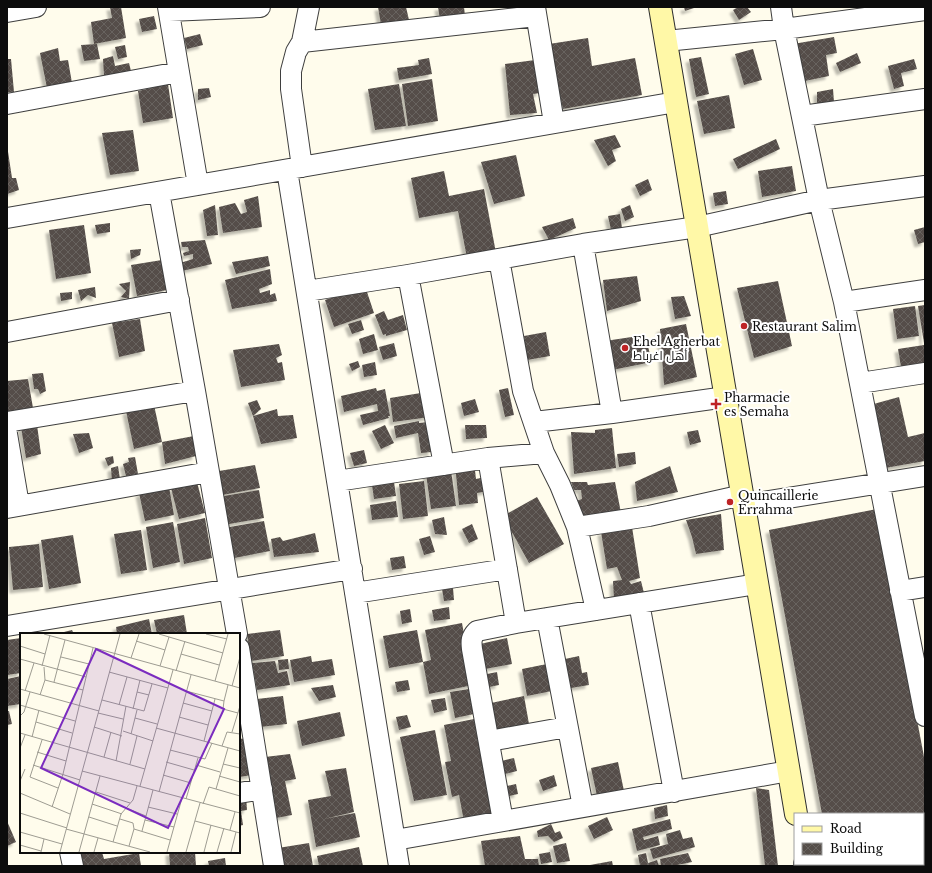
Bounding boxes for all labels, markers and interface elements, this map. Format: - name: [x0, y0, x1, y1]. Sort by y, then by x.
- place label: Restaurant Salim: [752, 319, 857, 334]
- marker: Restaurant Salim: [739, 321, 749, 331]
- place label: Ehel Agherbat أهل اغرباط: [633, 334, 721, 363]
- marker: Ehel Agherbat أهل اغرباط: [620, 343, 630, 353]
- place label: Pharmacie es Semaha: [724, 390, 790, 419]
- marker: Pharmacie es Semaha: [711, 399, 721, 409]
- place label: Quincaillerie Errahma: [738, 488, 818, 517]
- marker: Quincaillerie Errahma: [725, 497, 735, 507]
- inset map: [20, 633, 240, 853]
- legend: [794, 813, 924, 865]
- text: Road: [830, 821, 862, 836]
- text: Building: [830, 841, 884, 856]

